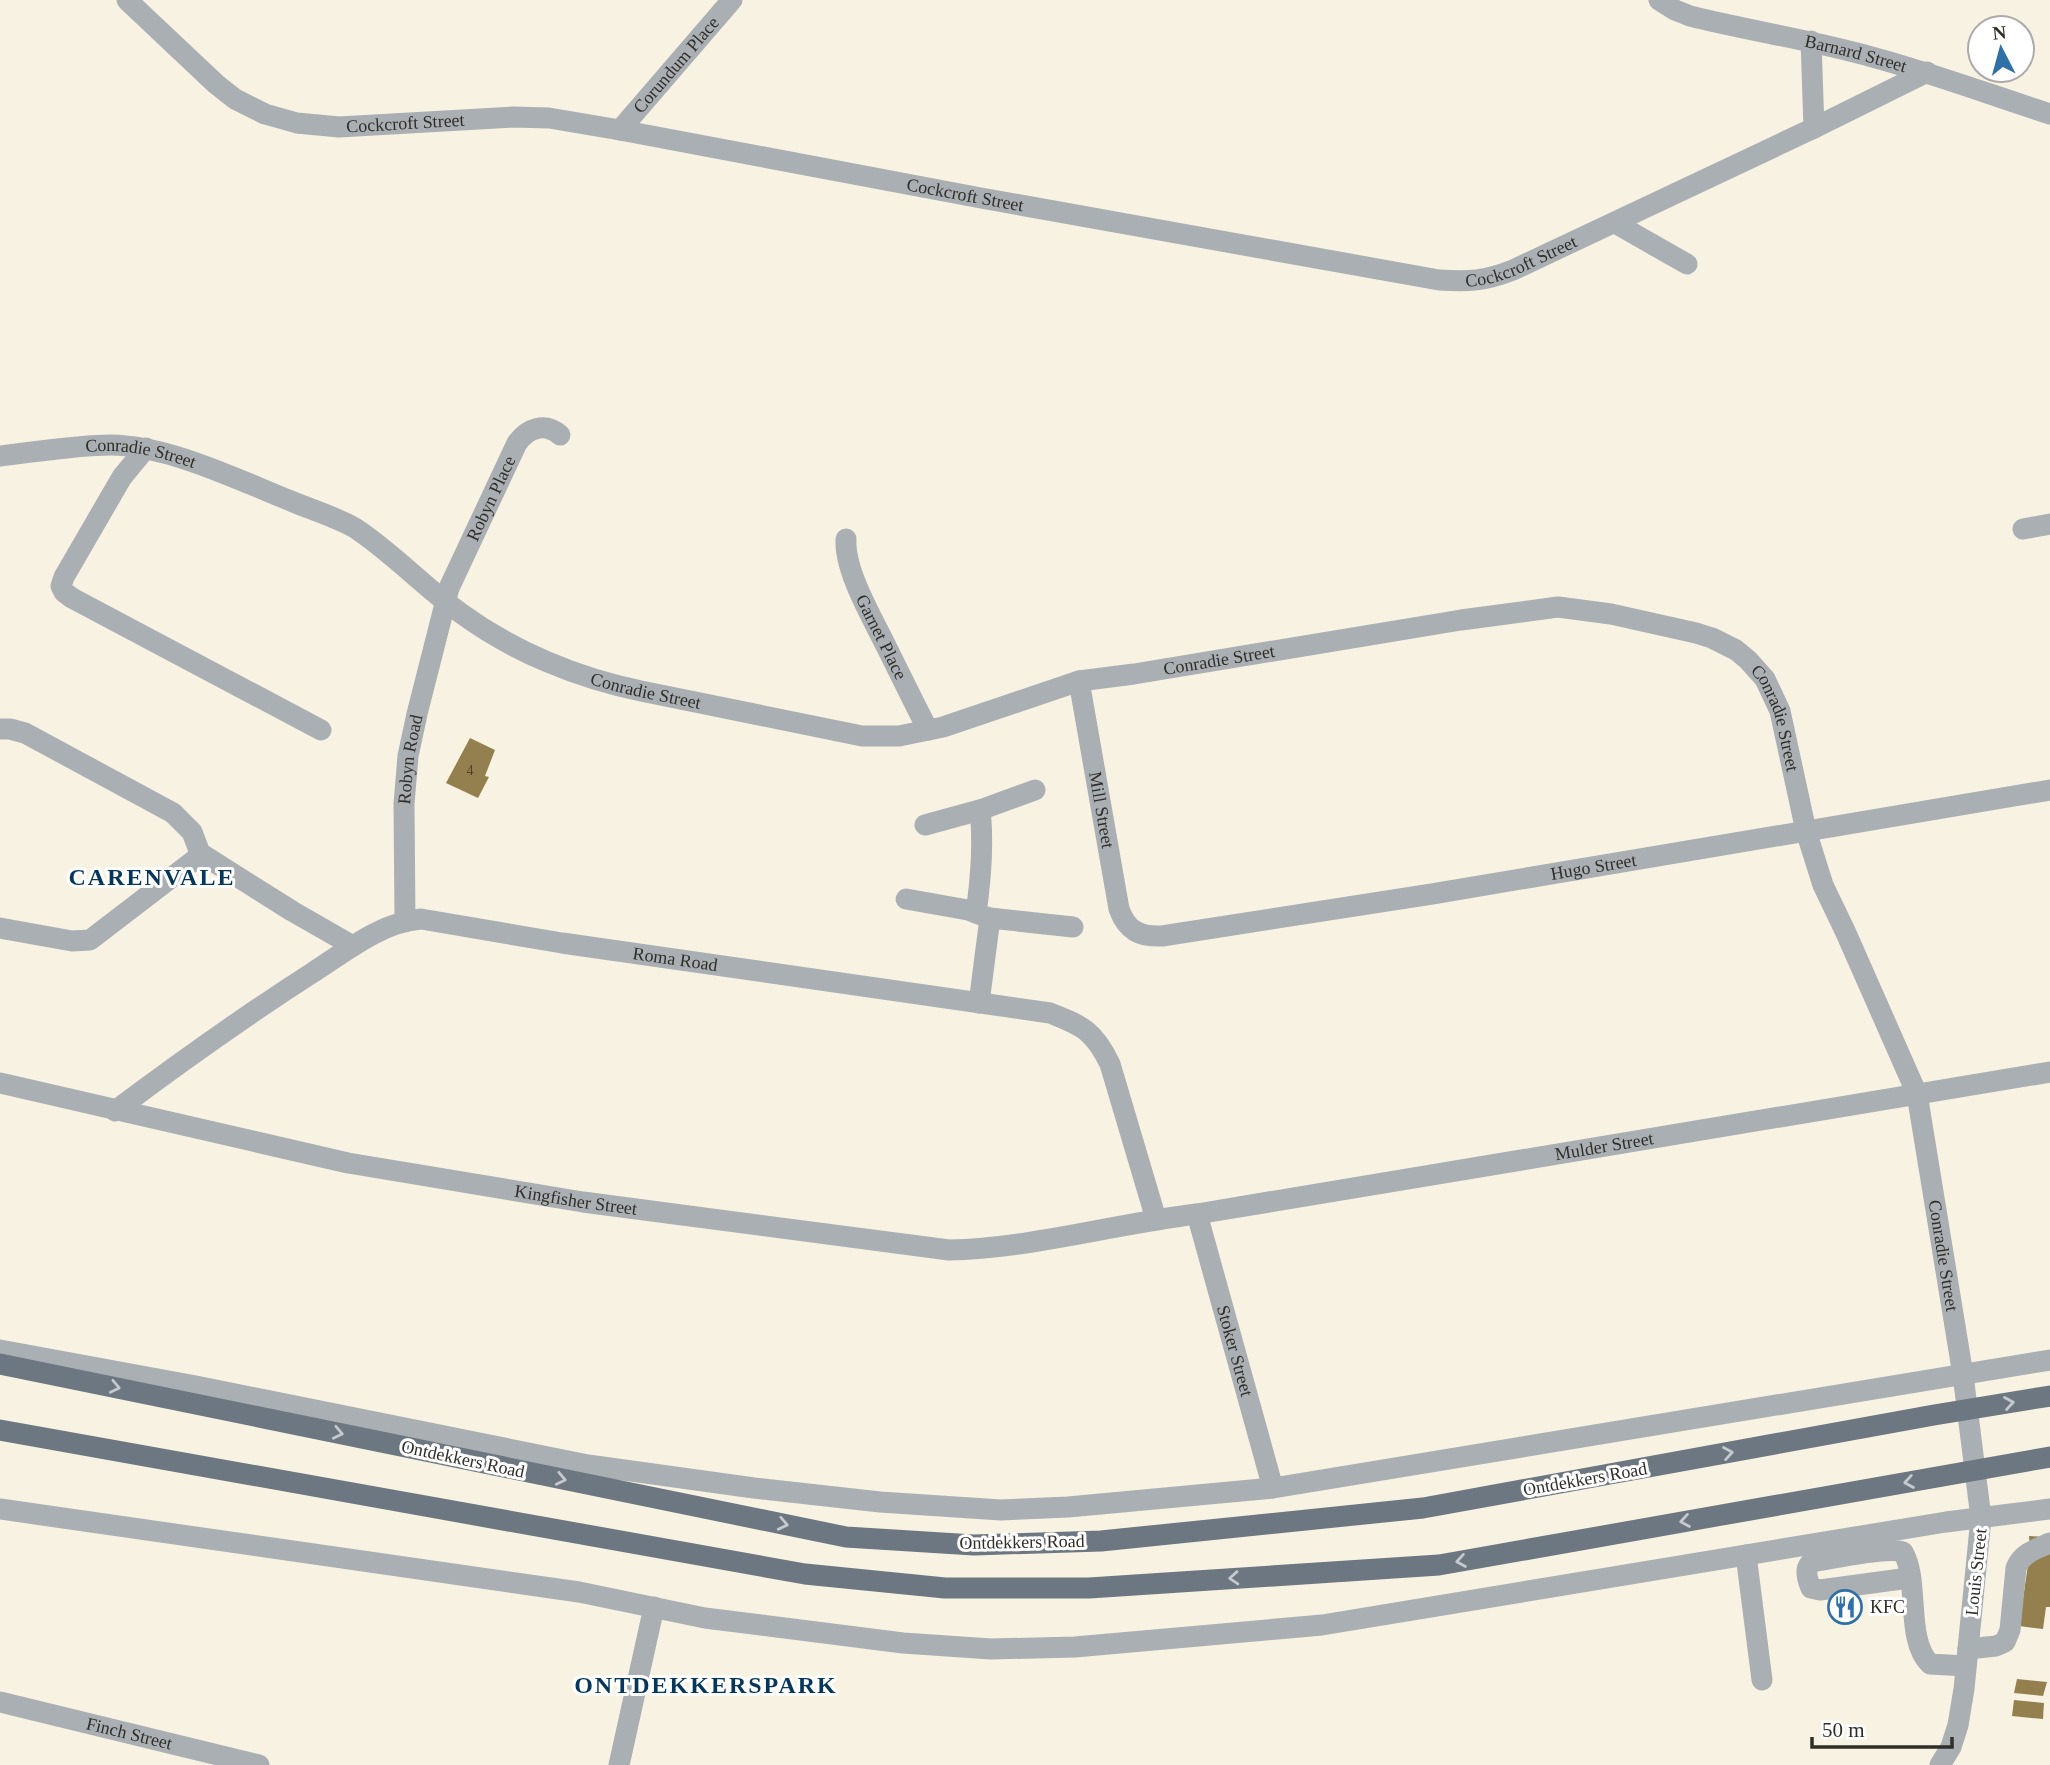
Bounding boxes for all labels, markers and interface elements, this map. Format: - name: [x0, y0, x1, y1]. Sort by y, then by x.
- street label: Corundum Place: [629, 13, 723, 117]
- north arrow: [1966, 14, 2036, 84]
- text: N: [1991, 21, 2007, 44]
- street label: Barnard Street: [1803, 31, 1909, 76]
- street label: Cockcroft Street: [346, 110, 465, 137]
- street label: Cockcroft Street: [905, 174, 1025, 215]
- street label: Cockcroft Street: [1465, 231, 1580, 291]
- street label: Conradie Street: [85, 435, 199, 472]
- street label: Robyn Place: [462, 453, 519, 544]
- street label: Garnet Place: [852, 591, 911, 683]
- street label: Conradie Street: [1162, 641, 1276, 679]
- street label: Conradie Street: [1747, 661, 1803, 773]
- street label: Conradie Street: [588, 668, 703, 713]
- street label: Robyn Road: [394, 713, 427, 805]
- house number: 4: [467, 763, 474, 778]
- street label: Mill Street: [1085, 770, 1118, 850]
- street label: Hugo Street: [1549, 850, 1638, 884]
- district label: CARENVALE: [69, 864, 235, 890]
- street label: Roma Road: [631, 943, 719, 975]
- street label: Mulder Street: [1553, 1128, 1655, 1164]
- street label: Kingfisher Street: [513, 1181, 638, 1219]
- street label: Conradie Street: [1924, 1198, 1962, 1313]
- street label: Stoker Street: [1213, 1303, 1257, 1399]
- one-way arrow: [109, 1379, 121, 1394]
- one-way arrow: [2003, 1396, 2015, 1411]
- one-way arrow: [332, 1425, 344, 1440]
- street label: Ontdekkers Road: [400, 1436, 526, 1482]
- one-way arrow: [1722, 1446, 1734, 1461]
- street label: Ontdekkers Road: [1521, 1458, 1649, 1500]
- one-way arrow: [555, 1470, 567, 1485]
- one-way arrow: [1903, 1473, 1915, 1488]
- one-way arrow: [1679, 1513, 1691, 1528]
- one-way arrow: [777, 1516, 789, 1531]
- street label: Louis Street: [1961, 1527, 1991, 1617]
- street label: Ontdekkers Road: [959, 1531, 1085, 1553]
- one-way arrow: [1455, 1553, 1467, 1568]
- one-way arrow: [1228, 1571, 1239, 1586]
- restaurant icon: KFC: [1826, 1588, 1864, 1626]
- place label: KFC: [1870, 1597, 1905, 1617]
- district label: ONTDEKKERSPARK: [574, 1672, 838, 1698]
- scale bar: [1812, 1706, 1952, 1750]
- street label: Finch Street: [84, 1713, 174, 1754]
- text: 50 m: [1822, 1718, 1865, 1742]

